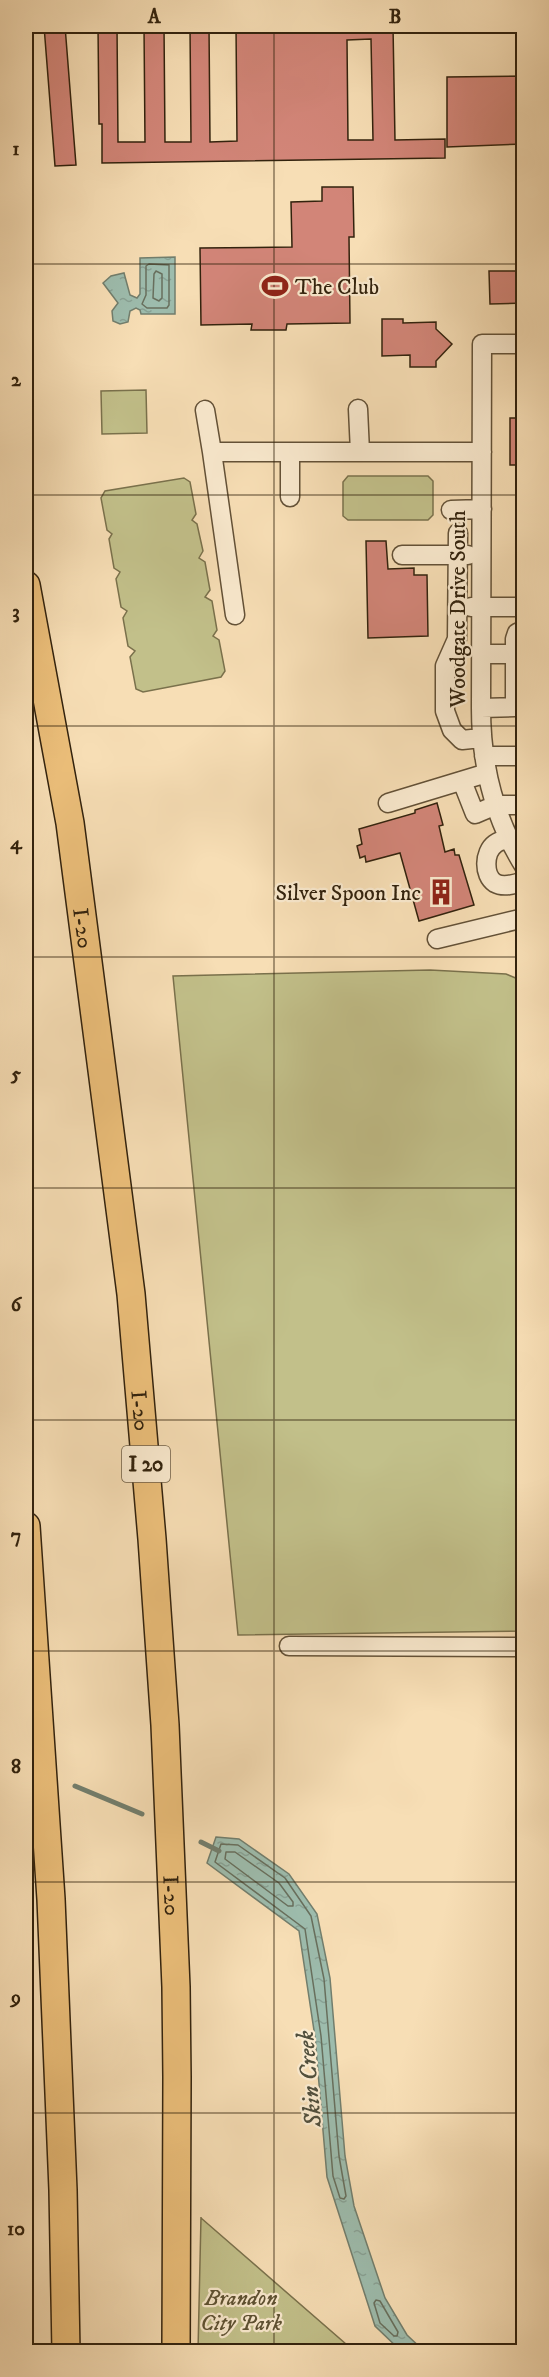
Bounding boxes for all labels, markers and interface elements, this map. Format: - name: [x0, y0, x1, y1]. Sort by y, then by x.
- text: A: [147, 5, 162, 30]
- text: B: [389, 5, 401, 30]
- text: 1: [12, 137, 20, 162]
- sports icon: The Club: [260, 271, 290, 301]
- place label: The Club: [295, 274, 379, 301]
- text: 2: [11, 368, 22, 393]
- street label: Woodgate Drive South: [445, 510, 472, 709]
- text: 3: [12, 600, 20, 625]
- text: 4: [10, 831, 23, 856]
- building icon: Silver Spoon Inc: [426, 877, 456, 907]
- place label: Silver Spoon Inc: [276, 880, 421, 907]
- street label: I-20: [66, 906, 98, 950]
- text: 5: [10, 1062, 21, 1087]
- text: 6: [11, 1293, 23, 1318]
- street label: I-20: [124, 1389, 155, 1432]
- road number: I 20: [122, 1446, 170, 1482]
- text: 7: [11, 1524, 21, 1549]
- text: 8: [11, 1755, 21, 1780]
- street label: I-20: [156, 1875, 185, 1916]
- text: 9: [9, 1986, 21, 2011]
- water label: Skin Creek: [291, 2029, 329, 2129]
- text: 10: [7, 2217, 25, 2242]
- park label: Brandon City Park: [200, 2285, 283, 2337]

